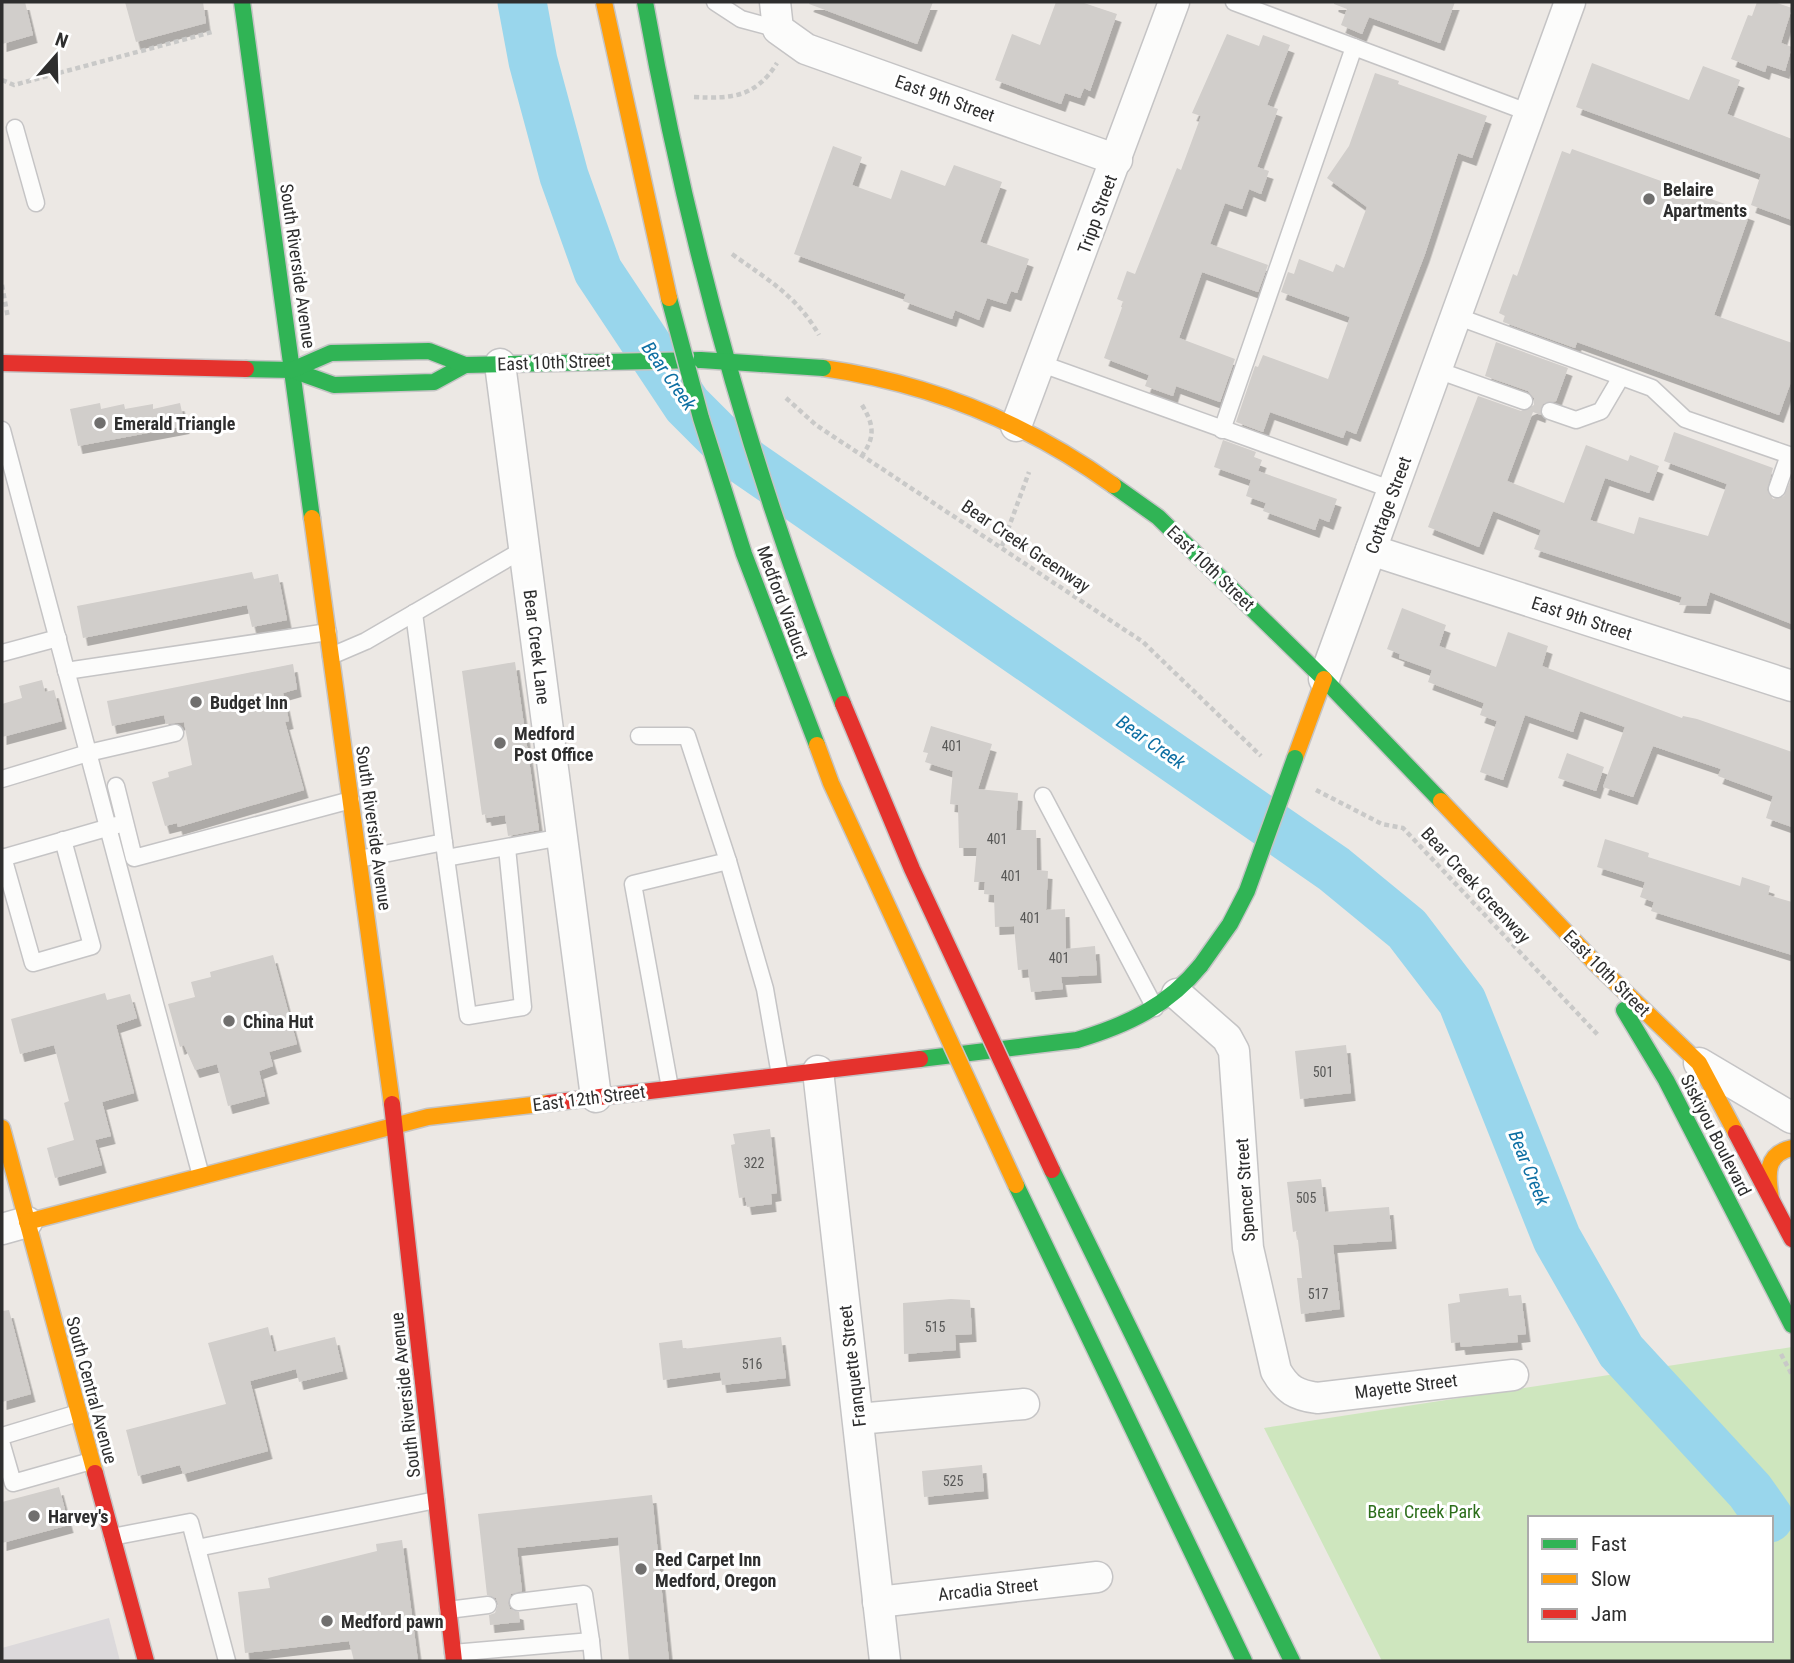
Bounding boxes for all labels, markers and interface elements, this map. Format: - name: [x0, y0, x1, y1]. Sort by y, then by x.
- north arrow: [21, 21, 91, 91]
- text: N: [52, 28, 71, 53]
- street label: East 9th Street: [892, 70, 998, 126]
- street label: Tripp Street: [1073, 172, 1121, 256]
- place label: Belaire Apartments: [1663, 179, 1747, 221]
- street label: South Riverside Avenue: [276, 182, 320, 350]
- marker: Belaire Apartments: [1641, 191, 1657, 207]
- water label: Bear Creek: [637, 337, 701, 415]
- street label: East 10th Street: [497, 350, 611, 374]
- place label: Emerald Triangle: [114, 413, 236, 434]
- marker: Emerald Triangle: [92, 415, 108, 431]
- street label: Cottage Street: [1361, 453, 1415, 557]
- street label: Bear Creek Greenway: [958, 495, 1095, 597]
- street label: East 10th Street: [1163, 521, 1259, 615]
- street label: Medford Viaduct: [753, 543, 813, 661]
- street label: Bear Creek Lane: [520, 588, 554, 706]
- street label: East 9th Street: [1529, 592, 1635, 644]
- place label: Budget Inn: [210, 692, 288, 713]
- marker: Budget Inn: [188, 694, 204, 710]
- water label: Bear Creek: [1112, 710, 1190, 774]
- place label: Medford Post Office: [514, 723, 594, 765]
- marker: Medford Post Office: [492, 735, 508, 751]
- house number: 401: [942, 738, 962, 754]
- street label: South Riverside Avenue: [352, 744, 396, 912]
- street label: Bear Creek Greenway: [1417, 823, 1535, 948]
- house number: 401: [987, 831, 1007, 847]
- house number: 401: [1001, 868, 1021, 884]
- house number: 401: [1020, 910, 1040, 926]
- street label: East 10th Street: [1560, 926, 1654, 1020]
- house number: 401: [1049, 950, 1069, 966]
- place label: China Hut: [243, 1011, 314, 1032]
- marker: China Hut: [221, 1013, 237, 1029]
- house number: 501: [1313, 1064, 1333, 1080]
- street label: Siskiyou Boulevard: [1676, 1071, 1756, 1199]
- street label: East 12th Street: [531, 1081, 647, 1115]
- water label: Bear Creek: [1504, 1127, 1555, 1210]
- street label: Spencer Street: [1231, 1137, 1259, 1243]
- house number: 322: [744, 1155, 764, 1171]
- house number: 505: [1296, 1190, 1316, 1206]
- house number: 517: [1308, 1286, 1328, 1302]
- street label: Franquette Street: [834, 1304, 870, 1428]
- street label: South Riverside Avenue: [386, 1311, 424, 1479]
- street label: South Central Avenue: [62, 1314, 122, 1466]
- house number: 515: [925, 1319, 945, 1335]
- house number: 516: [742, 1356, 762, 1372]
- street label: Mayette Street: [1353, 1369, 1459, 1403]
- house number: 525: [943, 1473, 963, 1489]
- park label: Bear Creek Park: [1367, 1501, 1481, 1522]
- place label: Harvey's: [48, 1506, 109, 1527]
- marker: Harvey's: [26, 1508, 42, 1524]
- legend: [1528, 1516, 1773, 1642]
- text: Fast: [1591, 1532, 1627, 1556]
- place label: Red Carpet Inn Medford, Oregon: [655, 1549, 776, 1591]
- marker: Red Carpet Inn Medford, Oregon: [633, 1561, 649, 1577]
- text: Slow: [1591, 1567, 1631, 1591]
- street label: Arcadia Street: [937, 1573, 1039, 1605]
- text: Jam: [1591, 1602, 1627, 1626]
- place label: Medford pawn: [341, 1611, 444, 1632]
- marker: Medford pawn: [319, 1613, 335, 1629]

